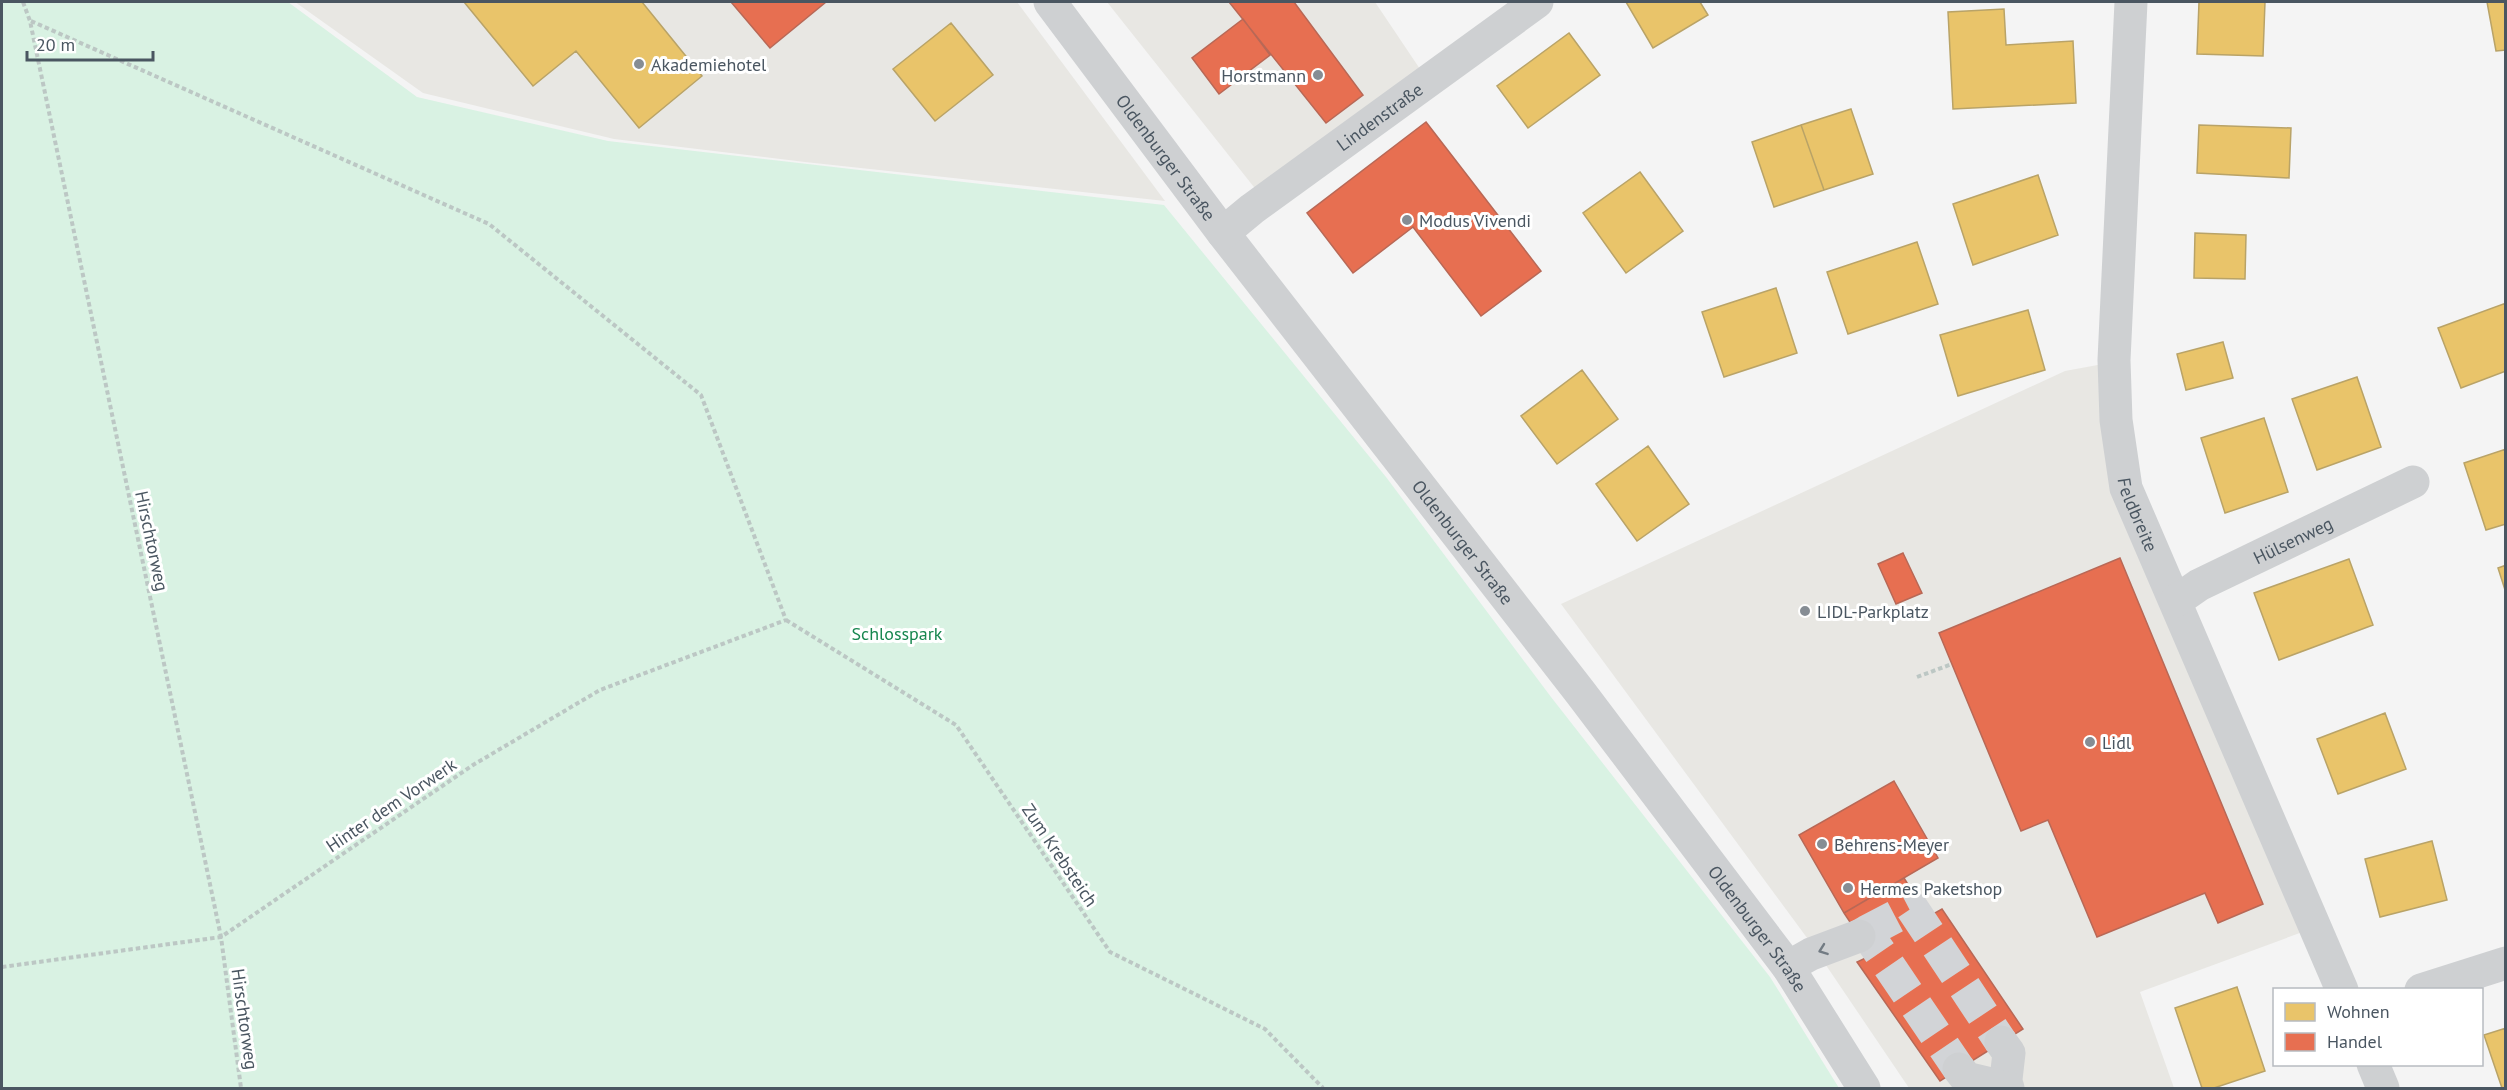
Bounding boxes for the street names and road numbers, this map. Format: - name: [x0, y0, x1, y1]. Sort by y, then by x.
- street label: Lindenstraße: [1332, 77, 1427, 156]
- street label: Oldenburger Straße: [1111, 89, 1221, 225]
- street label: Oldenburger Straße: [1408, 475, 1519, 609]
- street label: Feldbreite: [2113, 476, 2163, 555]
- street label: Hirschtorweg: [130, 489, 174, 593]
- street label: Hülsenweg: [2249, 511, 2336, 569]
- street label: Hinter dem Vorwerk: [321, 753, 461, 857]
- street label: Zum Krebsteich: [1017, 799, 1103, 911]
- street label: Oldenburger Straße: [1703, 860, 1812, 996]
- street label: Hirschtorweg: [227, 967, 263, 1071]

